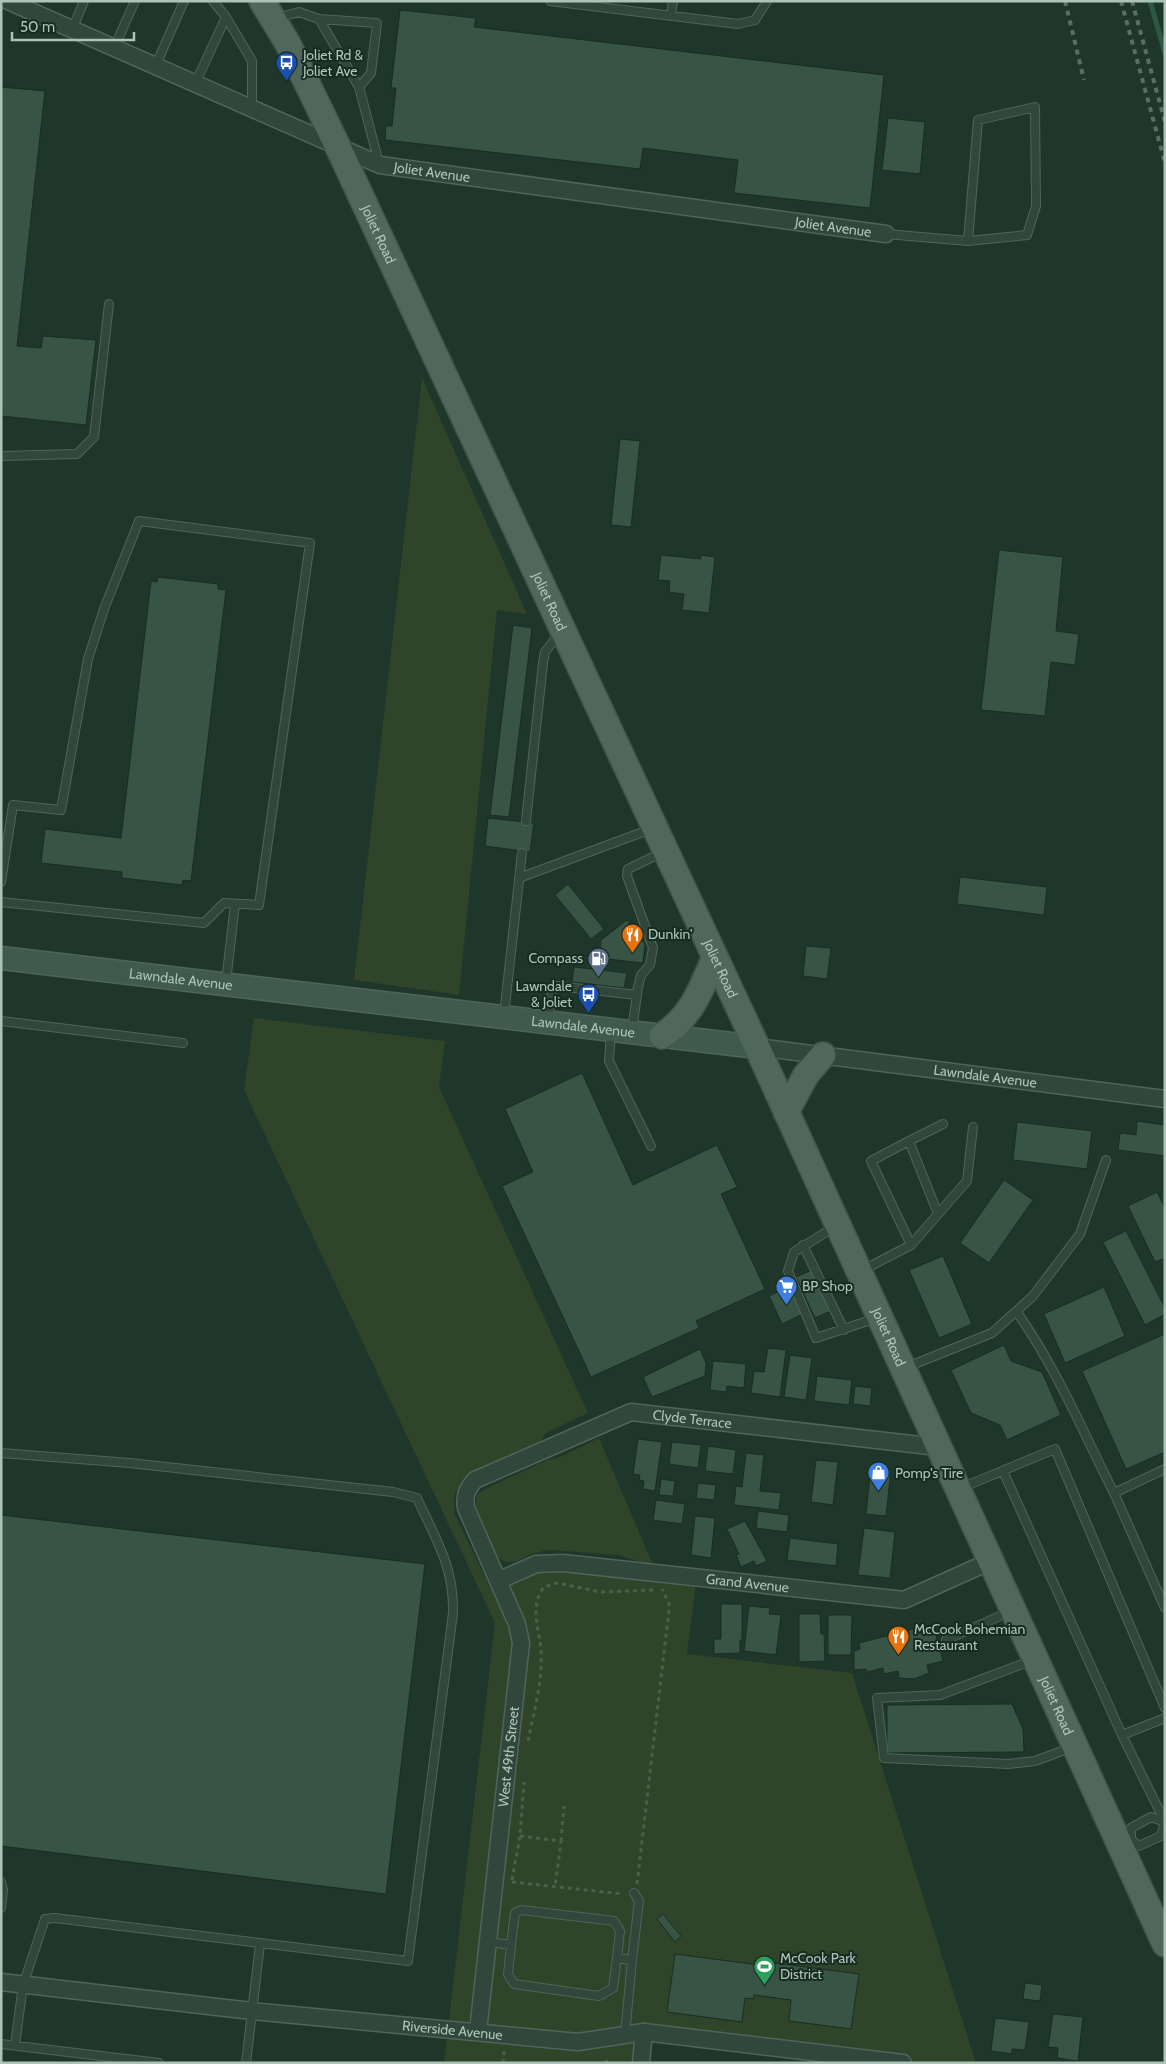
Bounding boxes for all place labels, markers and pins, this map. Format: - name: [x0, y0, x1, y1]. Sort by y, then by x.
- place label: Joliet Rd & Joliet Ave: [302, 46, 363, 80]
- bus stop icon: Joliet Rd & Joliet Ave: [275, 51, 299, 82]
- restaurant icon: Dunkin': [620, 922, 644, 953]
- place label: Dunkin': [648, 925, 692, 943]
- fuel station icon: Compass: [587, 946, 611, 977]
- place label: Compass: [528, 949, 583, 967]
- place label: Lawndale & Joliet: [516, 977, 572, 1011]
- bus stop icon: Lawndale & Joliet: [576, 982, 600, 1013]
- supermarket icon: BP Shop: [774, 1274, 798, 1305]
- place label: BP Shop: [802, 1277, 853, 1295]
- shop icon: Pomp's Tire: [867, 1461, 891, 1492]
- place label: Pomp's Tire: [895, 1464, 963, 1482]
- place label: McCook Bohemian Restaurant: [914, 1620, 1025, 1654]
- restaurant icon: McCook Bohemian Restaurant: [886, 1625, 910, 1656]
- place label: McCook Park District: [780, 1949, 857, 1983]
- sports icon: McCook Park District: [752, 1954, 776, 1985]

